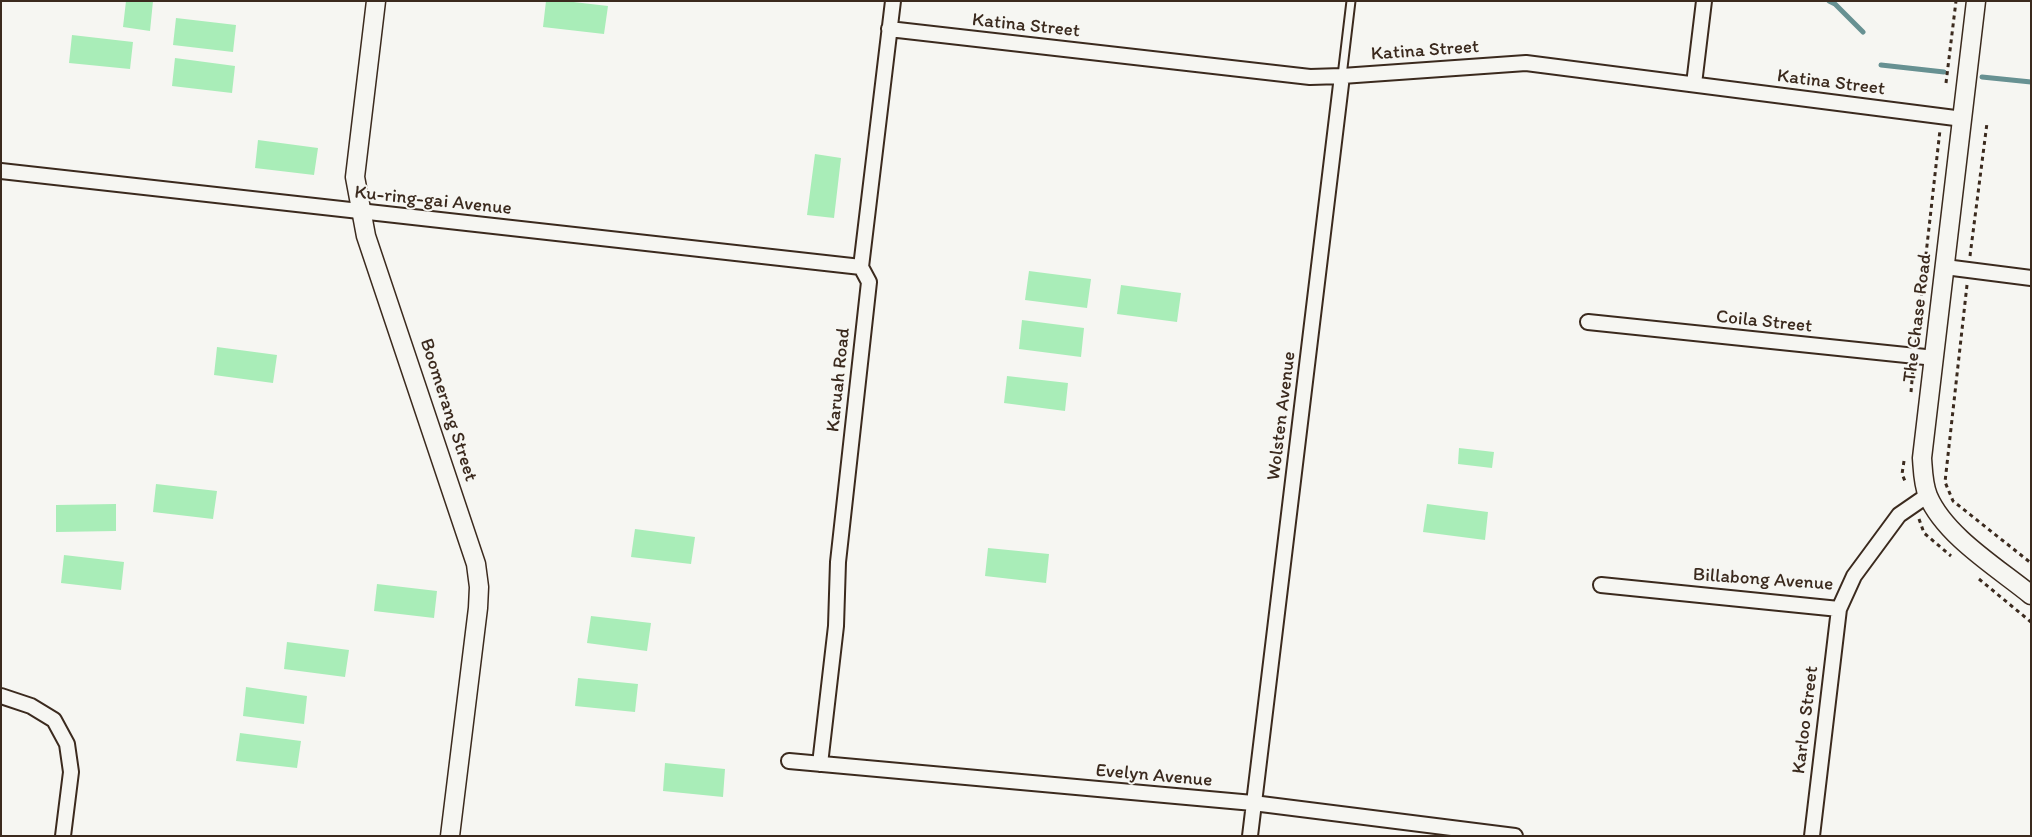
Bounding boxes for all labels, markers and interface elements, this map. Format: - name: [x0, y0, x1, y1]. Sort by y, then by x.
- street label: Katina Street: [971, 9, 1081, 43]
- street label: Katina Street: [1370, 36, 1480, 66]
- street label: Katina Street: [1776, 65, 1886, 101]
- street label: Ku-ring-gai Avenue: [353, 181, 513, 221]
- street label: The Chase Road: [1899, 252, 1937, 384]
- street label: Coila Street: [1715, 306, 1813, 338]
- street label: Karuah Road: [822, 327, 856, 433]
- street label: Boomerang Street: [414, 336, 482, 484]
- street label: Wolsten Avenue: [1263, 350, 1301, 482]
- street label: Billabong Avenue: [1692, 564, 1834, 596]
- street label: Karloo Street: [1788, 665, 1824, 775]
- street label: Evelyn Avenue: [1095, 760, 1213, 792]

